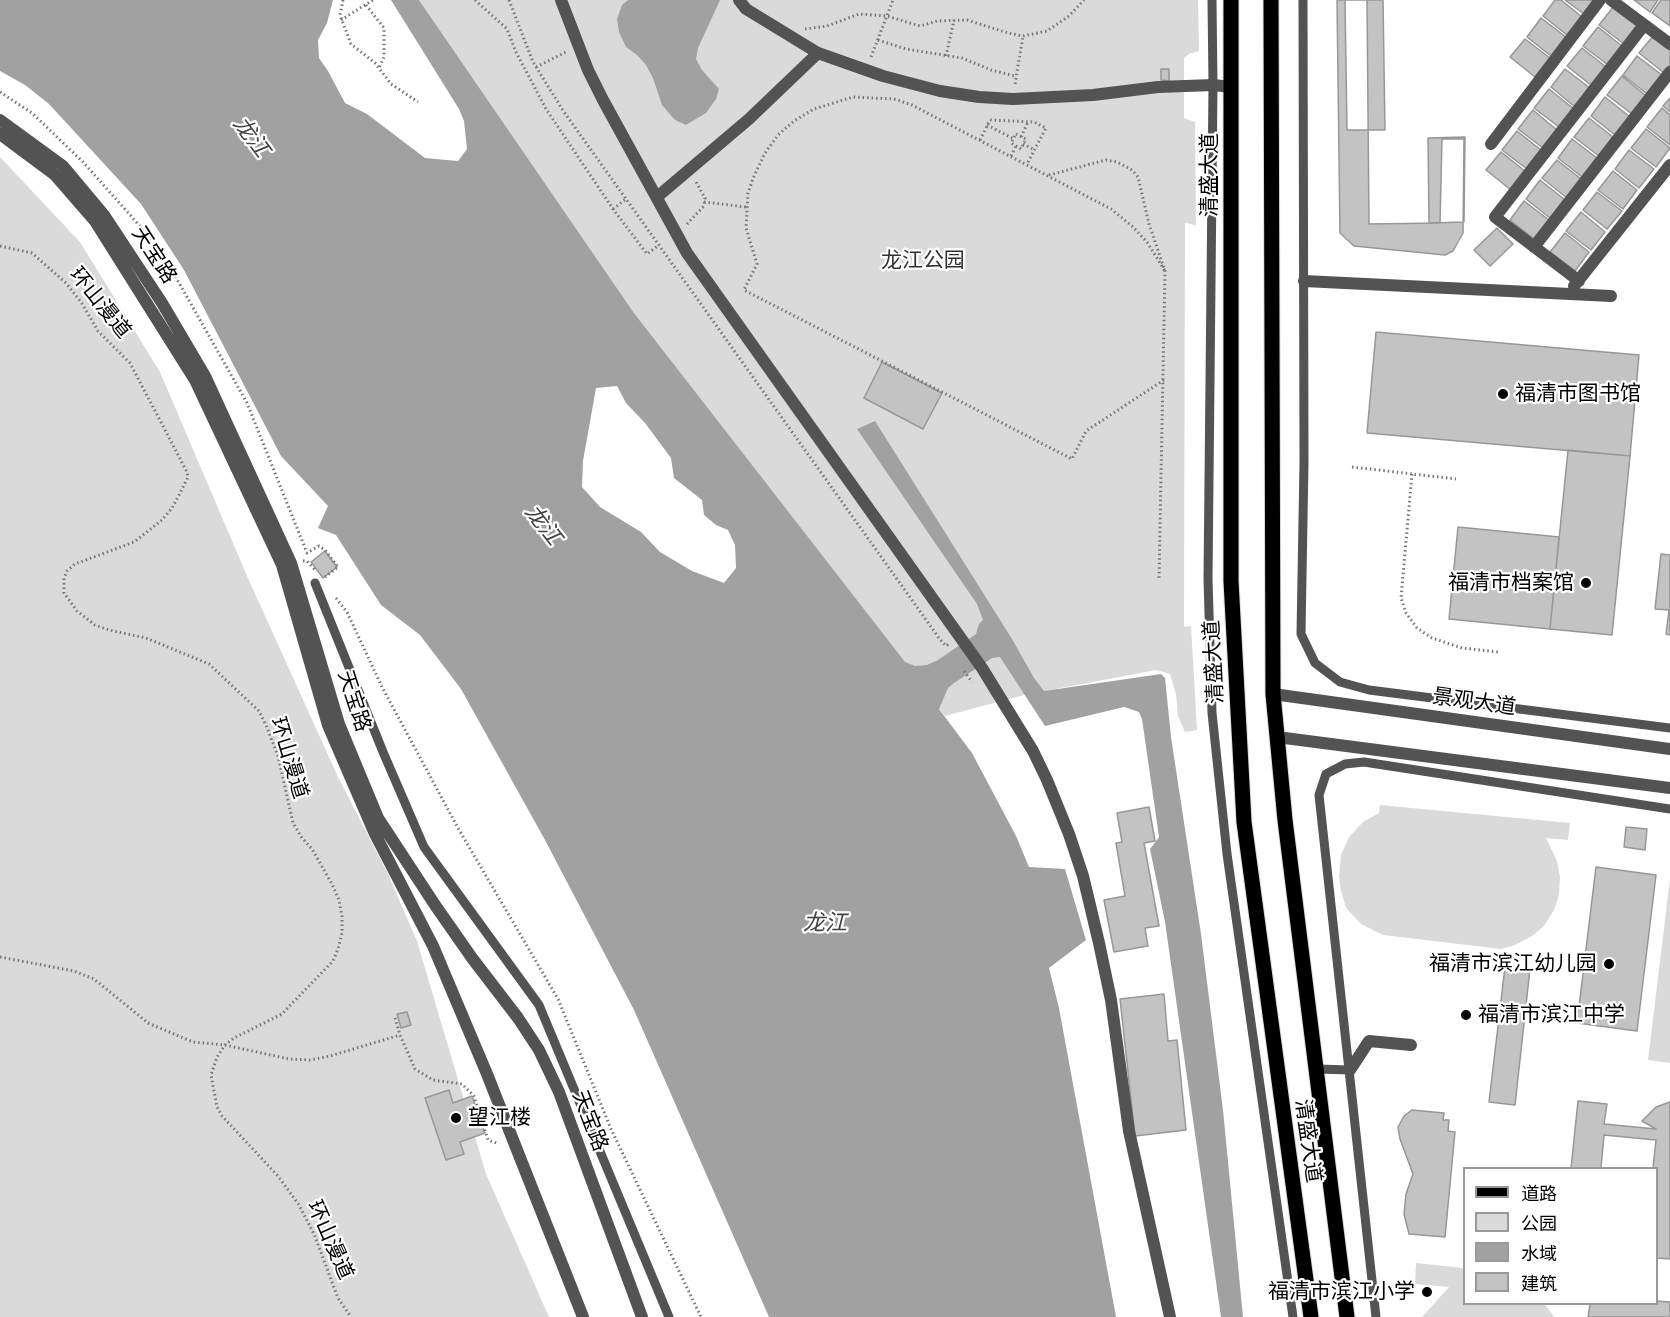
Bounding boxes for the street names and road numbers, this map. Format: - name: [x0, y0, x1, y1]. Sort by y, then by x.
- street label: 清盛大道: [1197, 133, 1223, 217]
- street label: 天宝路: [126, 222, 182, 288]
- street label: 环山漫道: [64, 262, 136, 344]
- street label: 清盛大道: [1199, 619, 1229, 705]
- street label: 天宝路: [332, 667, 376, 735]
- street label: 景观大道: [1431, 684, 1517, 720]
- street label: 环山漫道: [265, 714, 313, 802]
- street label: 天宝路: [567, 1087, 613, 1155]
- street label: 清盛大道: [1290, 1098, 1326, 1184]
- street label: 环山漫道: [301, 1197, 359, 1283]

